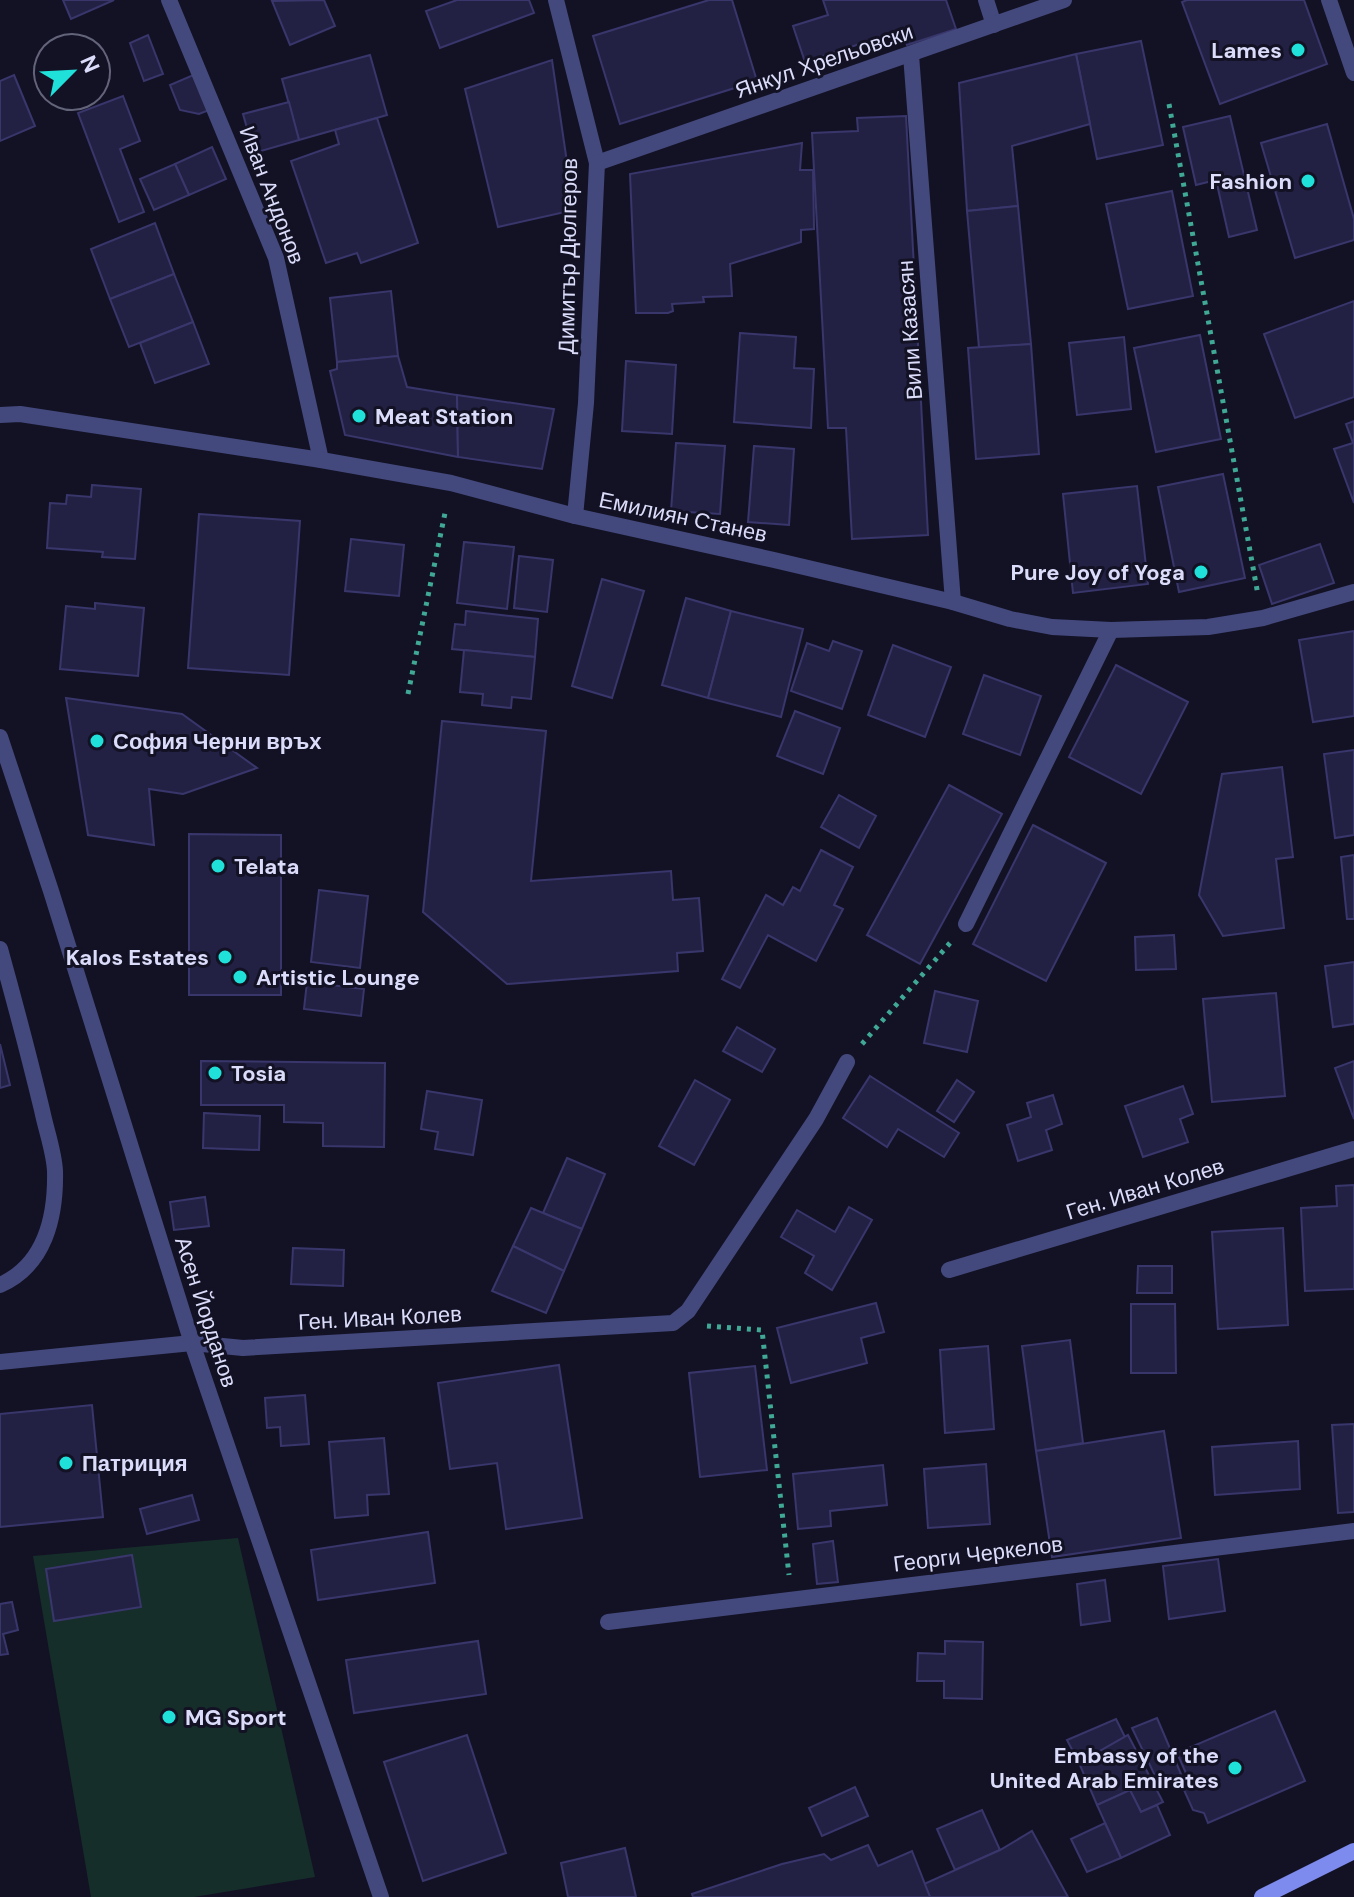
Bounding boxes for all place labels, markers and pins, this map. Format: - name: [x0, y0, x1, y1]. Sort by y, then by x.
- place label: Lames: [1211, 36, 1282, 65]
- marker: Lames: [1289, 41, 1307, 59]
- place label: Fashion: [1210, 167, 1292, 196]
- marker: Fashion: [1299, 172, 1317, 190]
- place label: Meat Station: [375, 402, 513, 431]
- marker: Meat Station: [350, 407, 368, 425]
- place label: Pure Joy of Yoga: [1010, 558, 1185, 587]
- marker: Pure Joy of Yoga: [1192, 563, 1210, 581]
- place label: София Черни връх: [113, 727, 322, 756]
- marker: София Черни връх: [88, 732, 106, 750]
- place label: Telata: [234, 852, 299, 881]
- marker: Telata: [209, 857, 227, 875]
- place label: Kalos Estates: [66, 943, 209, 972]
- marker: Kalos Estates: [216, 948, 234, 966]
- place label: Artistic Lounge: [256, 963, 420, 992]
- marker: Artistic Lounge: [231, 968, 249, 986]
- place label: Tosia: [231, 1059, 286, 1088]
- marker: Tosia: [206, 1064, 224, 1082]
- place label: Патриция: [82, 1449, 188, 1478]
- marker: Патриция: [57, 1454, 75, 1472]
- place label: MG Sport: [185, 1703, 286, 1732]
- marker: MG Sport: [160, 1708, 178, 1726]
- place label: Embassy of the United Arab Emirates: [990, 1741, 1219, 1795]
- marker: Embassy of the United Arab Emirates: [1226, 1759, 1244, 1777]

